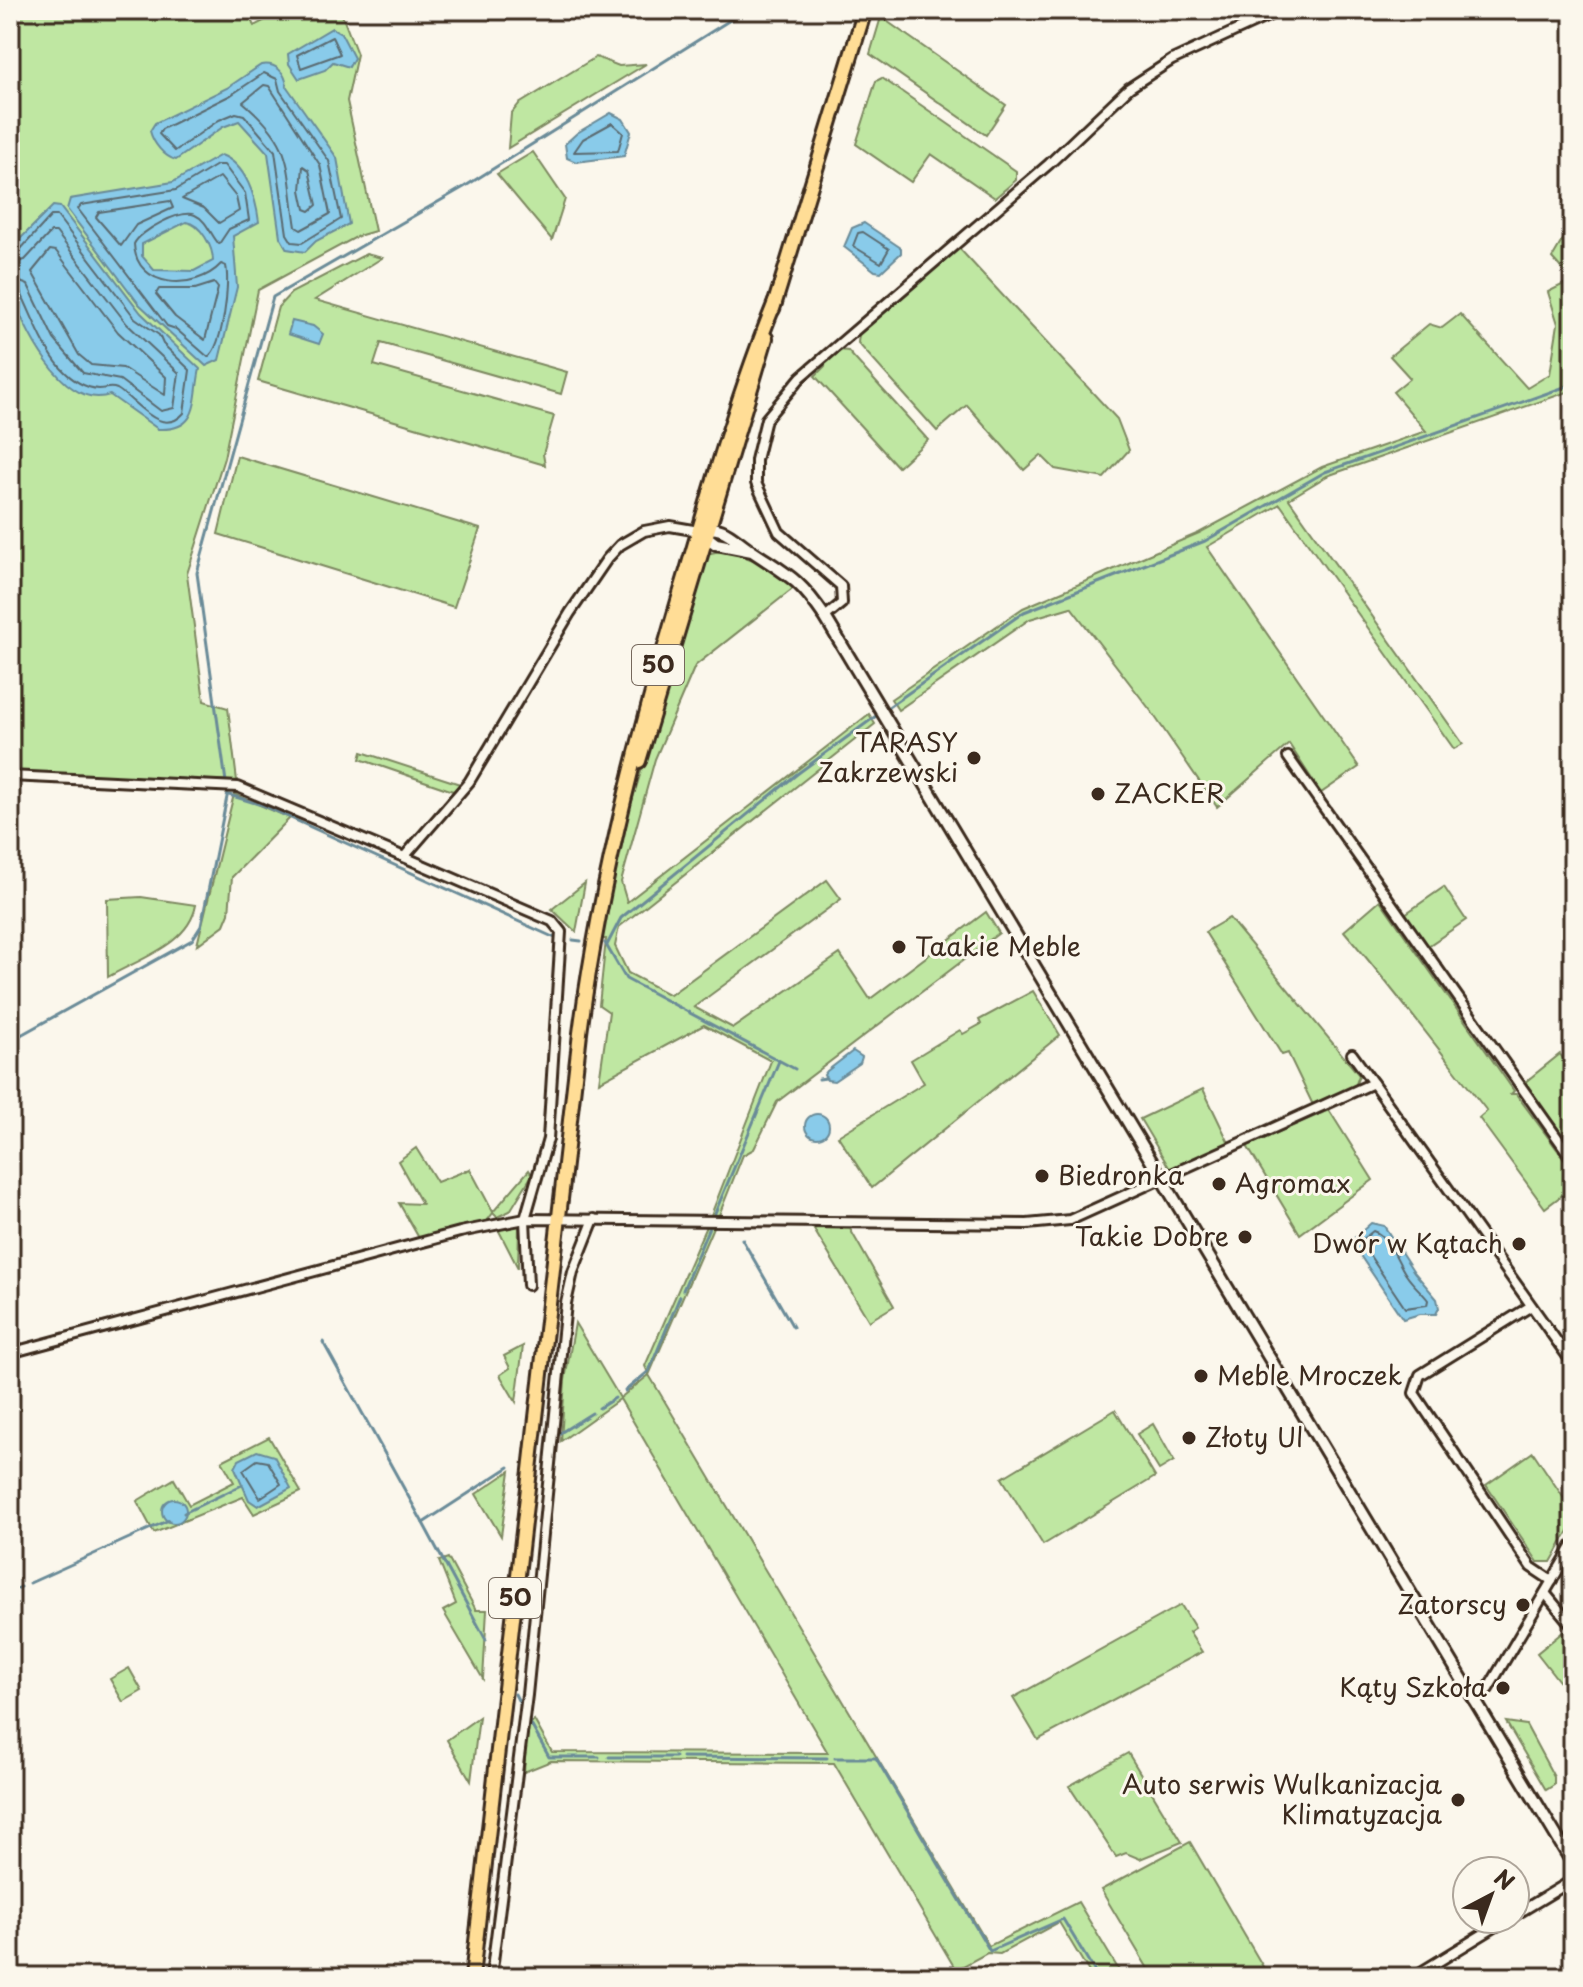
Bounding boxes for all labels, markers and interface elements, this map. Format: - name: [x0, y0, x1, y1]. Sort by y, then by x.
- road number: 50: [632, 645, 684, 685]
- place label: TARASY Zakrzewski: [817, 722, 958, 791]
- marker: TARASY Zakrzewski: [965, 749, 983, 767]
- place label: ZACKER: [1114, 773, 1225, 812]
- marker: ZACKER: [1089, 785, 1107, 803]
- place label: Taakie Meble: [915, 926, 1081, 965]
- marker: Taakie Meble: [890, 938, 908, 956]
- place label: Biedronka: [1058, 1155, 1185, 1194]
- place label: Agromax: [1235, 1163, 1350, 1202]
- marker: Biedronka: [1033, 1167, 1051, 1185]
- marker: Agromax: [1210, 1175, 1228, 1193]
- place label: Takie Dobre: [1075, 1216, 1229, 1255]
- place label: Dwór w Kątach: [1312, 1223, 1503, 1262]
- marker: Takie Dobre: [1236, 1228, 1254, 1246]
- marker: Dwór w Kątach: [1510, 1235, 1528, 1253]
- place label: Meble Mroczek: [1217, 1355, 1403, 1394]
- marker: Meble Mroczek: [1192, 1367, 1210, 1385]
- place label: Złoty Ul: [1205, 1417, 1303, 1456]
- marker: Złoty Ul: [1180, 1429, 1198, 1447]
- road number: 50: [489, 1578, 541, 1618]
- place label: Zatorscy: [1397, 1584, 1507, 1623]
- marker: Zatorscy: [1514, 1596, 1532, 1614]
- place label: Kąty Szkoła: [1339, 1667, 1488, 1706]
- marker: Kąty Szkoła: [1494, 1679, 1512, 1697]
- place label: Auto serwis Wulkanizacja Klimatyzacja: [1122, 1764, 1443, 1833]
- marker: Auto serwis Wulkanizacja Klimatyzacja: [1449, 1791, 1467, 1809]
- north arrow: [1451, 1855, 1531, 1935]
- text: N: [1488, 1861, 1523, 1897]

